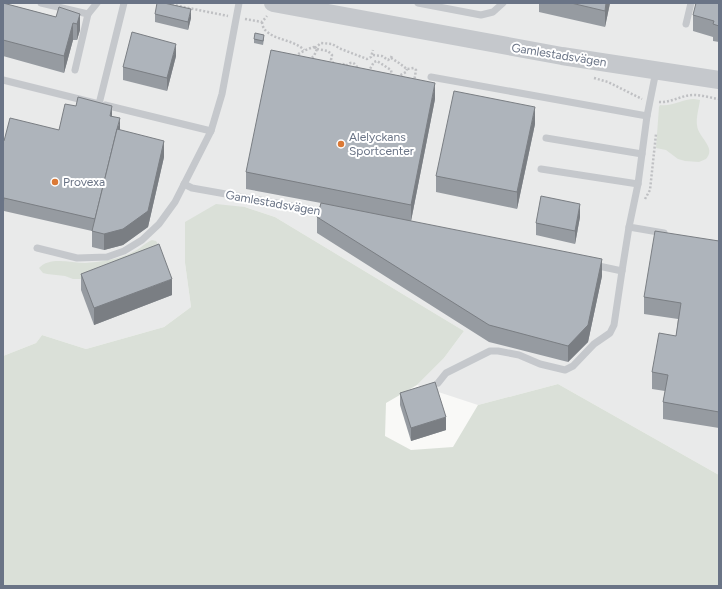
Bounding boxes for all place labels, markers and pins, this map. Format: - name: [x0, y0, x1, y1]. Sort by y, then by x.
- place label: Alelyckans Sportcenter: [349, 130, 414, 158]
- marker: Alelyckans Sportcenter: [336, 139, 346, 149]
- place label: Provexa: [63, 175, 105, 189]
- marker: Provexa: [50, 177, 60, 187]

